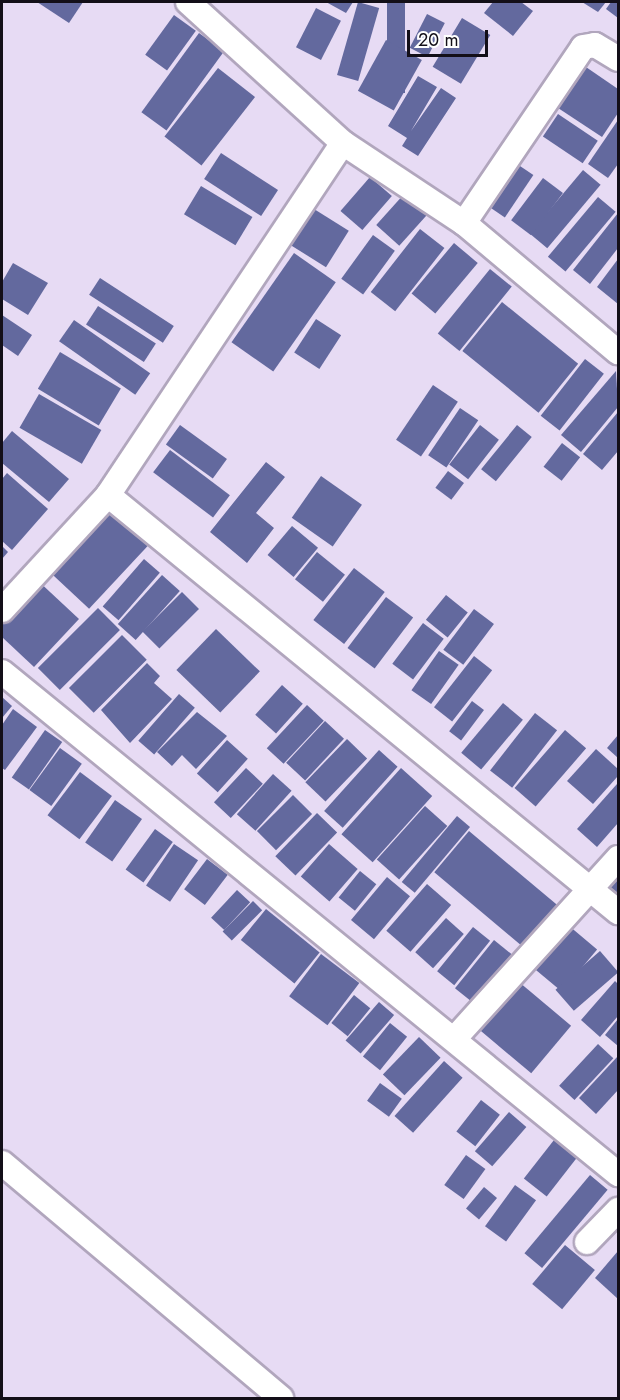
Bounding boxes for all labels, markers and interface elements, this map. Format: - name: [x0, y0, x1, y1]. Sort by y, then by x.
- scale bar: [410, 18, 491, 56]
- text: 20 m: [418, 27, 458, 53]

